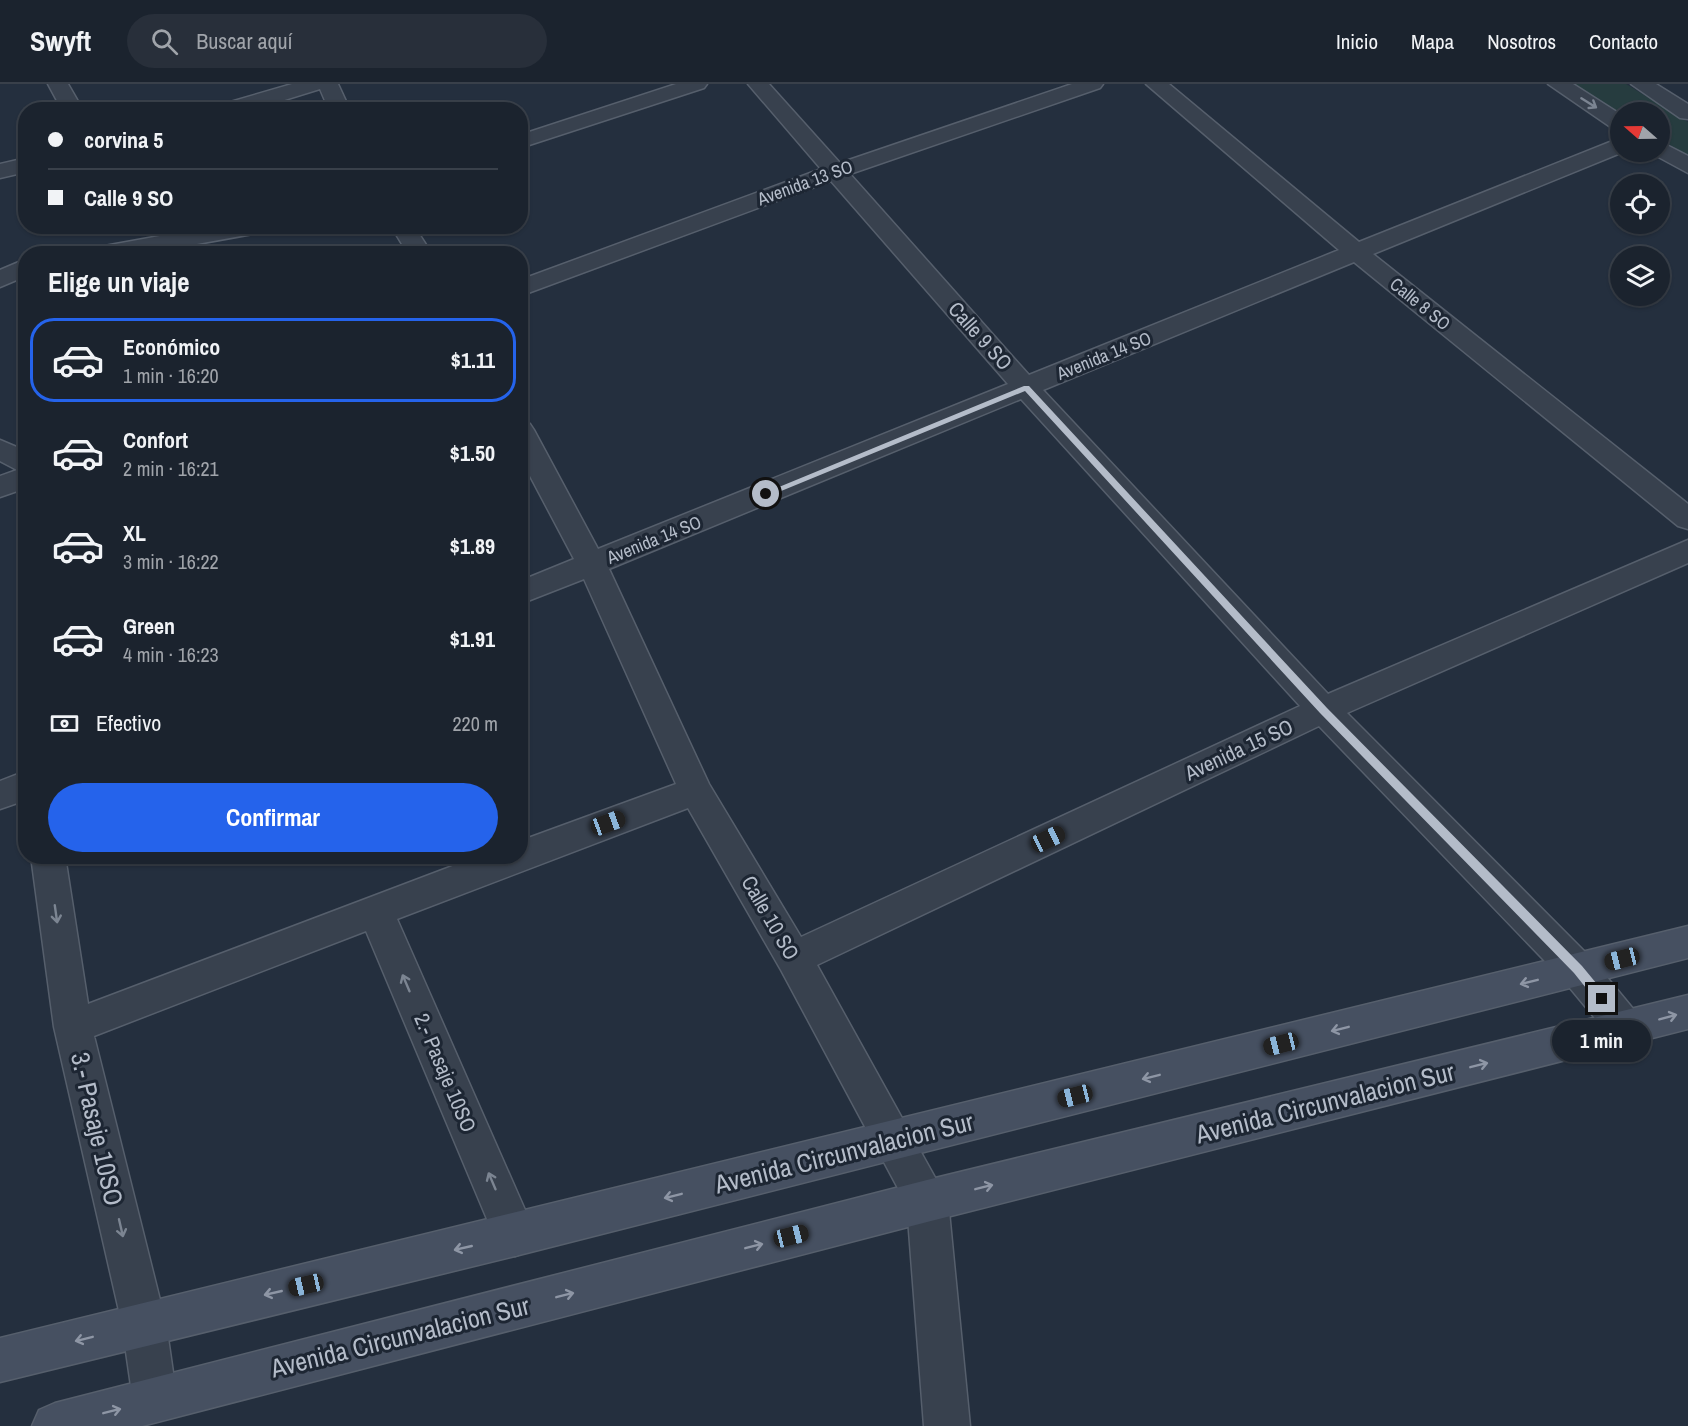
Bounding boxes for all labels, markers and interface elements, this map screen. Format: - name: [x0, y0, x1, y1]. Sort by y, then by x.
- search box: [127, 14, 547, 68]
- text: Swyft: [30, 22, 91, 60]
- icon: search: [148, 25, 181, 58]
- text: Buscar aquí: [196, 26, 293, 56]
- text: Inicio: [1336, 27, 1378, 56]
- text: Mapa: [1411, 27, 1454, 56]
- text: Nosotros: [1487, 27, 1556, 56]
- text: Contacto: [1589, 27, 1658, 56]
- one-way arrow: [1580, 98, 1597, 110]
- north arrow: [1610, 102, 1670, 162]
- map controls: [1610, 102, 1670, 306]
- text: corvina 5: [84, 125, 163, 155]
- street label: Avenida 13 SO: [753, 154, 856, 212]
- button: locate: [1610, 174, 1670, 234]
- text: Calle 9 SO: [84, 183, 173, 213]
- button: layers: [1610, 246, 1670, 306]
- text: Elige un viaje: [48, 264, 190, 300]
- street label: Calle 8 SO: [1385, 271, 1456, 336]
- street label: Calle 9 SO: [942, 295, 1019, 376]
- street label: Avenida 14 SO: [1052, 325, 1155, 386]
- text: Económico: [123, 332, 220, 362]
- icon: car: [51, 333, 105, 387]
- text: $1.11: [451, 345, 495, 375]
- text: 1 min · 16:20: [123, 362, 219, 389]
- text: Confort: [123, 425, 188, 455]
- icon: car: [51, 426, 105, 480]
- text: $1.50: [450, 438, 495, 468]
- text: 2 min · 16:21: [123, 455, 219, 482]
- route start: [752, 480, 779, 507]
- street label: Avenida 14 SO: [602, 509, 705, 570]
- text: XL: [123, 518, 146, 548]
- icon: car: [51, 519, 105, 573]
- text: $1.89: [450, 531, 495, 561]
- text: 3 min · 16:22: [123, 548, 219, 575]
- text: Green: [123, 611, 175, 641]
- icon: car: [51, 612, 105, 666]
- text: $1.91: [450, 624, 495, 654]
- text: 4 min · 16:23: [123, 641, 219, 668]
- icon: cash: [48, 707, 81, 740]
- text: Efectivo: [96, 708, 161, 738]
- text: 220 m: [452, 710, 498, 737]
- street label: Avenida 15 SO: [1179, 712, 1298, 788]
- button: Confirmar: [48, 783, 498, 852]
- car: [588, 808, 628, 838]
- car: [1028, 823, 1068, 855]
- street label: Calle 10 SO: [735, 870, 806, 965]
- one-way arrow: [51, 904, 62, 924]
- car: [1602, 946, 1642, 972]
- one-way arrow: [400, 974, 411, 992]
- one-way arrow: [1520, 977, 1539, 989]
- route end: [1588, 985, 1615, 1012]
- street label: 2.- Pasaje 10SO: [407, 1009, 483, 1137]
- one-way arrow: [1658, 1011, 1677, 1022]
- callout: 1 min: [1552, 1020, 1652, 1062]
- one-way arrow: [1331, 1024, 1350, 1036]
- text: 1 min: [1580, 1027, 1623, 1054]
- car: [1261, 1031, 1301, 1057]
- street label: 3.- Pasaje 10SO: [63, 1049, 132, 1209]
- street label: Avenida Circunvalacion Sur: [1191, 1053, 1458, 1152]
- one-way arrow: [1469, 1058, 1488, 1070]
- one-way arrow: [1142, 1071, 1161, 1083]
- car: [1055, 1083, 1095, 1109]
- street label: Avenida Circunvalacion Sur: [710, 1103, 977, 1202]
- one-way arrow: [485, 1173, 497, 1191]
- one-way arrow: [974, 1181, 993, 1193]
- one-way arrow: [663, 1190, 682, 1202]
- one-way arrow: [116, 1219, 128, 1238]
- car: [771, 1223, 811, 1249]
- one-way arrow: [744, 1240, 763, 1251]
- one-way arrow: [454, 1242, 473, 1254]
- car: [286, 1272, 326, 1298]
- street label: Avenida Circunvalacion Sur: [266, 1287, 533, 1386]
- one-way arrow: [264, 1288, 283, 1300]
- one-way arrow: [555, 1288, 574, 1300]
- one-way arrow: [75, 1334, 94, 1346]
- one-way arrow: [102, 1405, 121, 1417]

